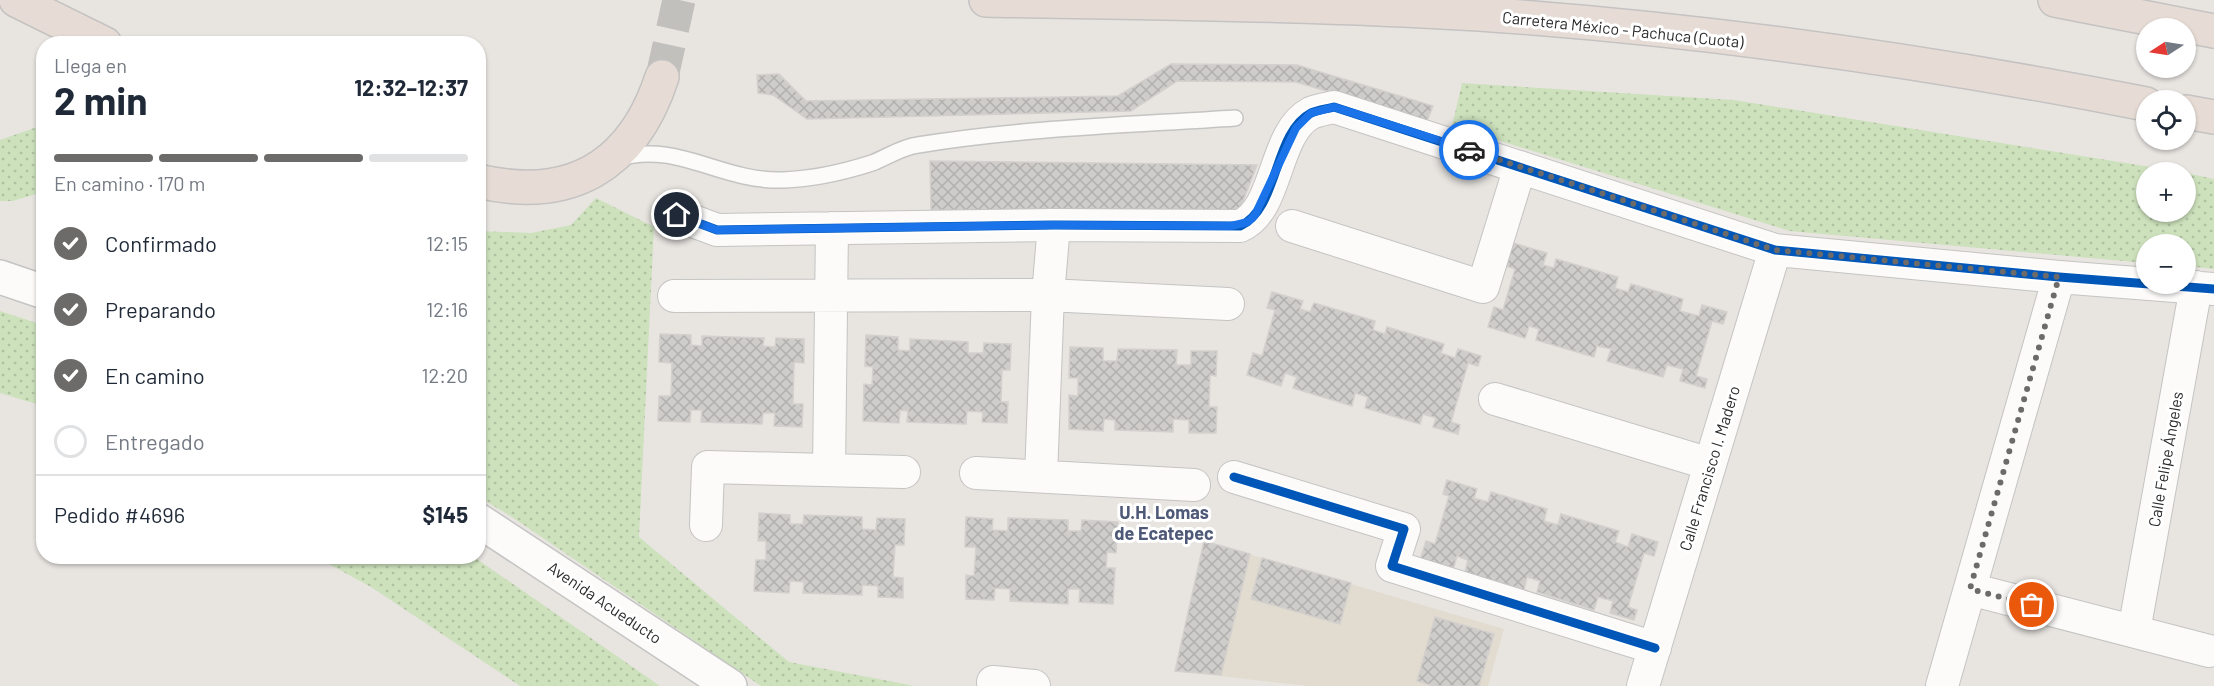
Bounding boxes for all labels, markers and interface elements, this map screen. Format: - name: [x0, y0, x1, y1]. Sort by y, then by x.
- street label: Carretera México - Pachuca (Cuota): [1502, 7, 1745, 51]
- north arrow: [2136, 18, 2196, 78]
- map controls: [2136, 18, 2196, 294]
- text: Llega en: [54, 53, 127, 77]
- text: 12:32–12:37: [354, 74, 468, 100]
- text: 2 min: [54, 76, 147, 123]
- button: locate: [2136, 90, 2196, 150]
- courier: [1439, 120, 1499, 180]
- icon: car: [1453, 134, 1486, 167]
- button: +: [2136, 162, 2196, 222]
- text: En camino · 170 m: [54, 171, 205, 195]
- pin: [651, 189, 702, 240]
- icon: home: [660, 198, 693, 231]
- icon: check: [54, 227, 87, 260]
- text: Confirmado: [105, 230, 217, 256]
- text: 12:15: [426, 231, 468, 255]
- button: −: [2136, 234, 2196, 294]
- icon: check: [54, 293, 87, 326]
- text: Preparando: [105, 296, 216, 322]
- text: 12:16: [426, 297, 468, 321]
- icon: check: [54, 359, 87, 392]
- text: En camino: [105, 362, 205, 388]
- text: 12:20: [421, 363, 468, 387]
- street label: Calle Francisco I. Madero: [1675, 383, 1743, 553]
- street label: Calle Felipe Ángeles: [2144, 390, 2186, 528]
- text: Entregado: [105, 428, 205, 454]
- text: Pedido #4696: [54, 501, 185, 527]
- text: $145: [422, 501, 468, 527]
- district label: U.H. Lomas de Ecatepec: [1114, 501, 1214, 544]
- street label: Avenida Acueducto: [545, 557, 665, 647]
- pin: [2006, 579, 2057, 630]
- icon: bag: [2015, 588, 2048, 621]

